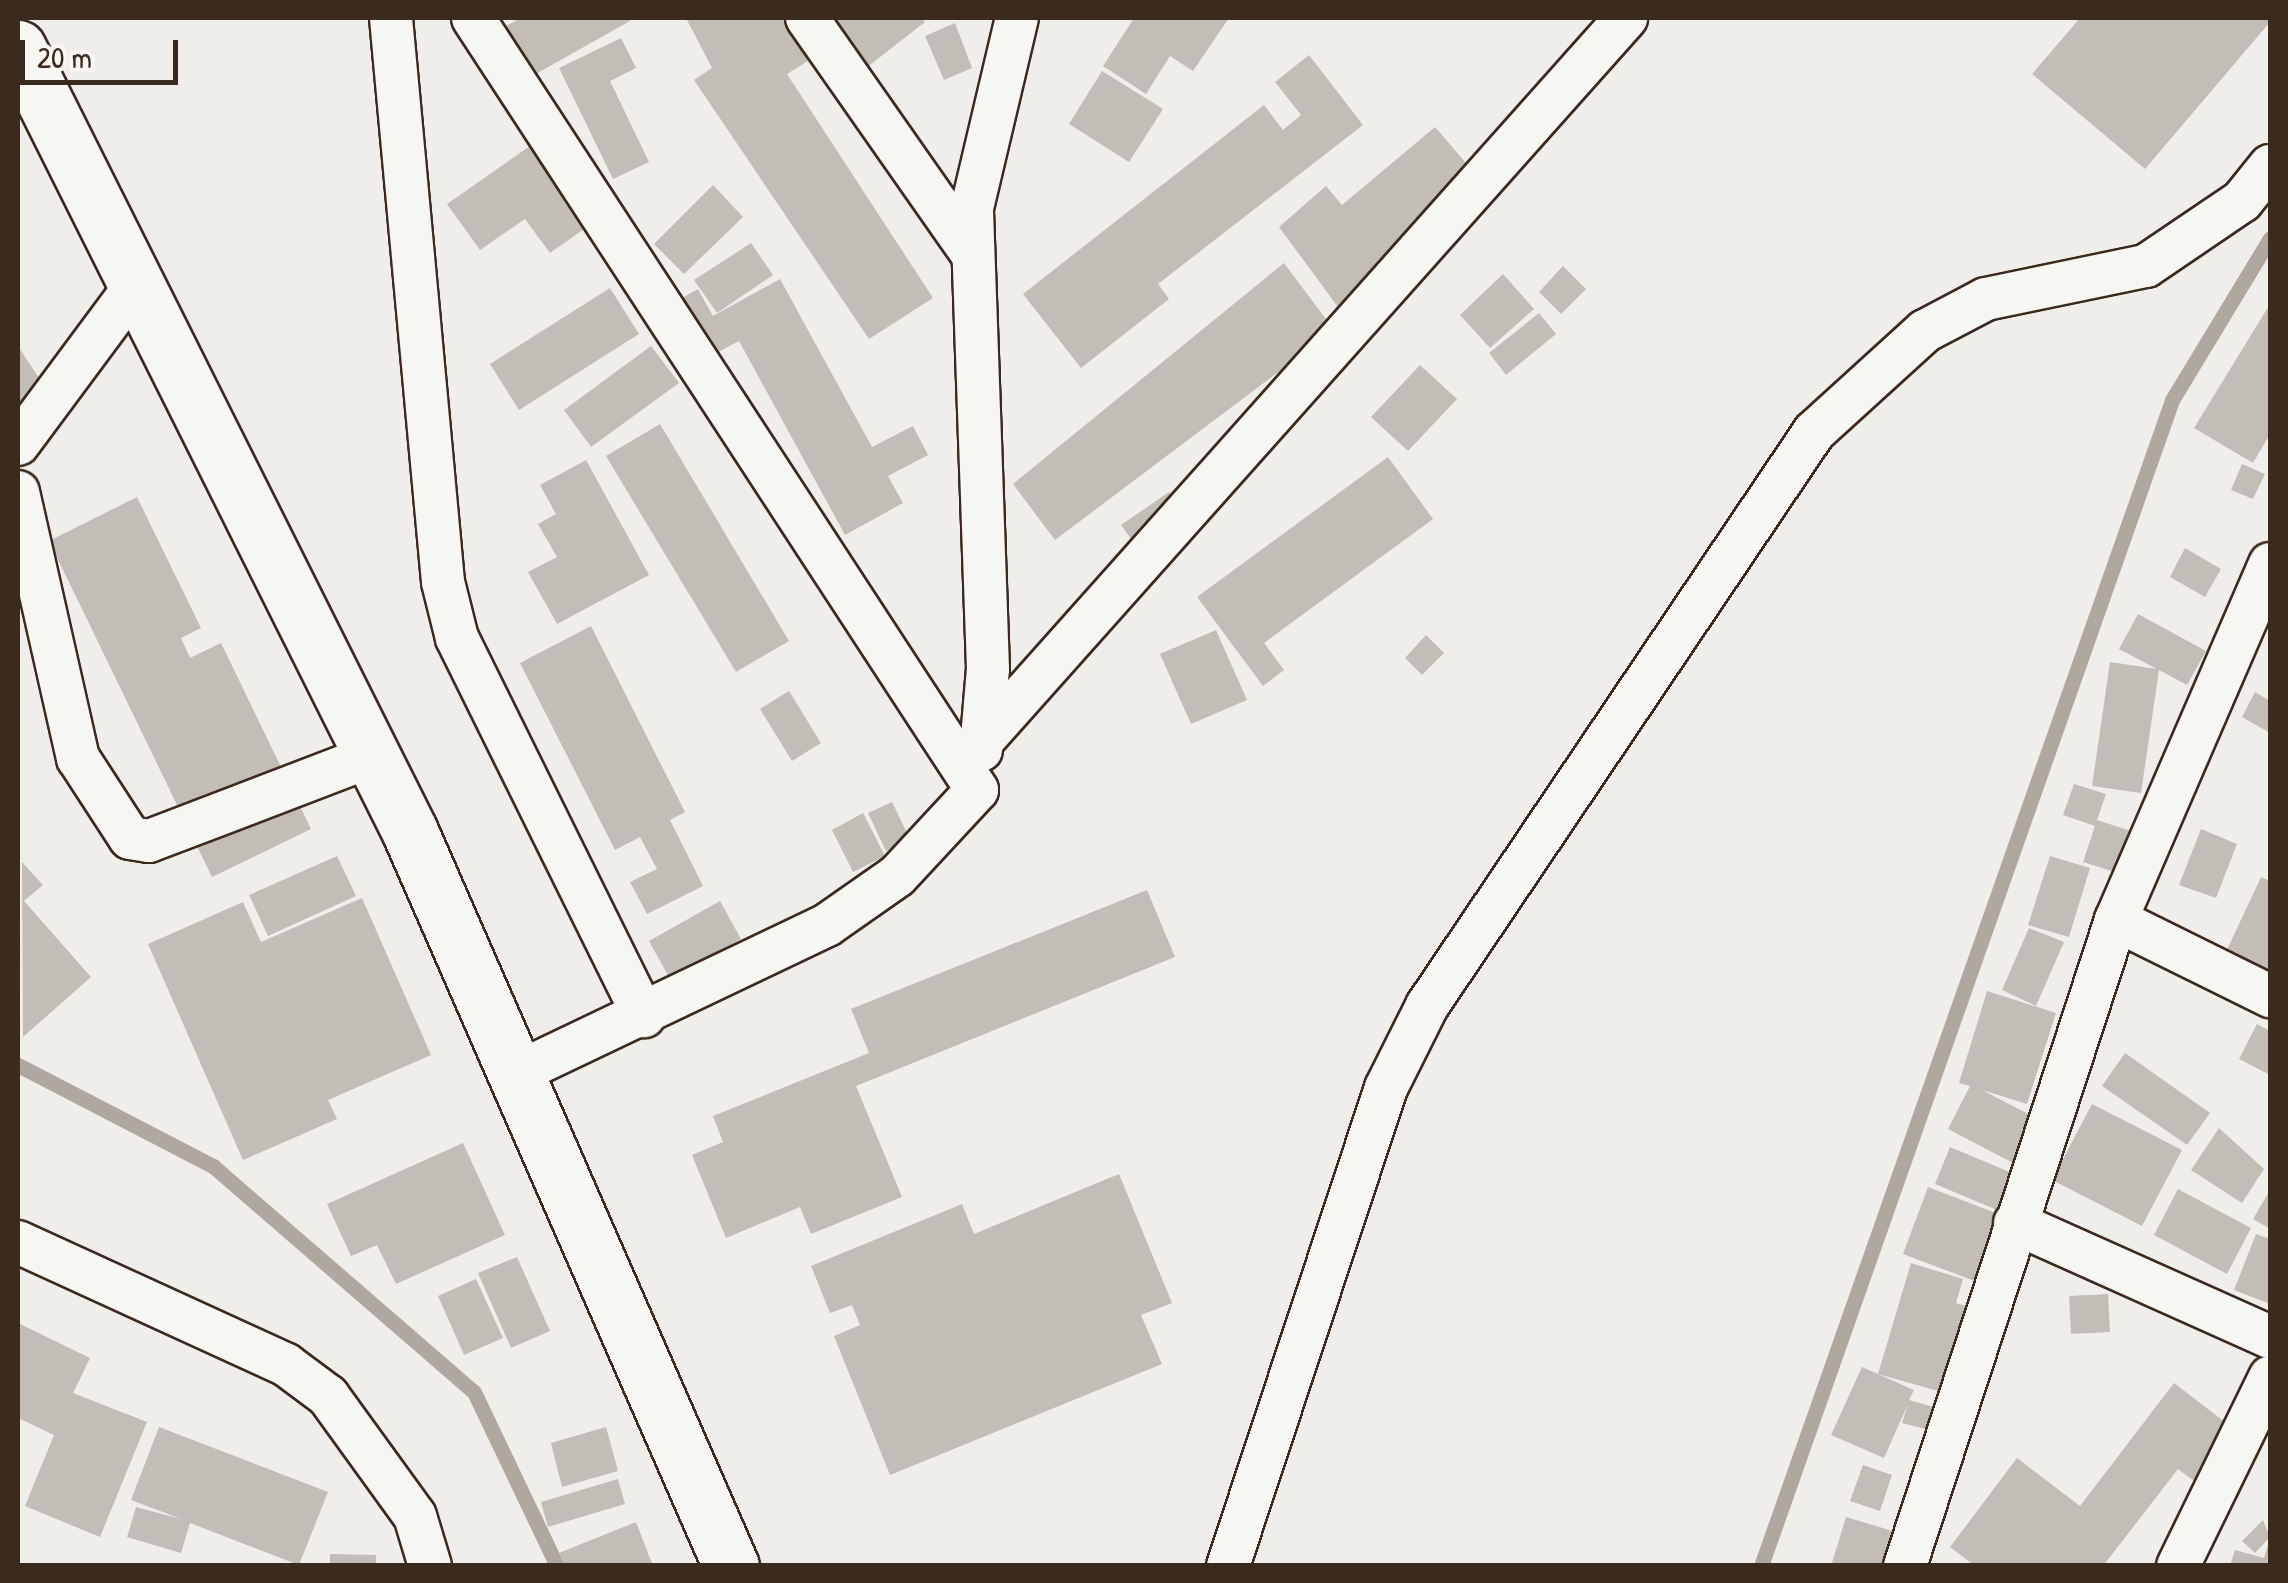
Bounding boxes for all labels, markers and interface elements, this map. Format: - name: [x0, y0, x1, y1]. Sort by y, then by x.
- scale bar: [25, 20, 182, 82]
- text: 20 m: [37, 37, 92, 77]

